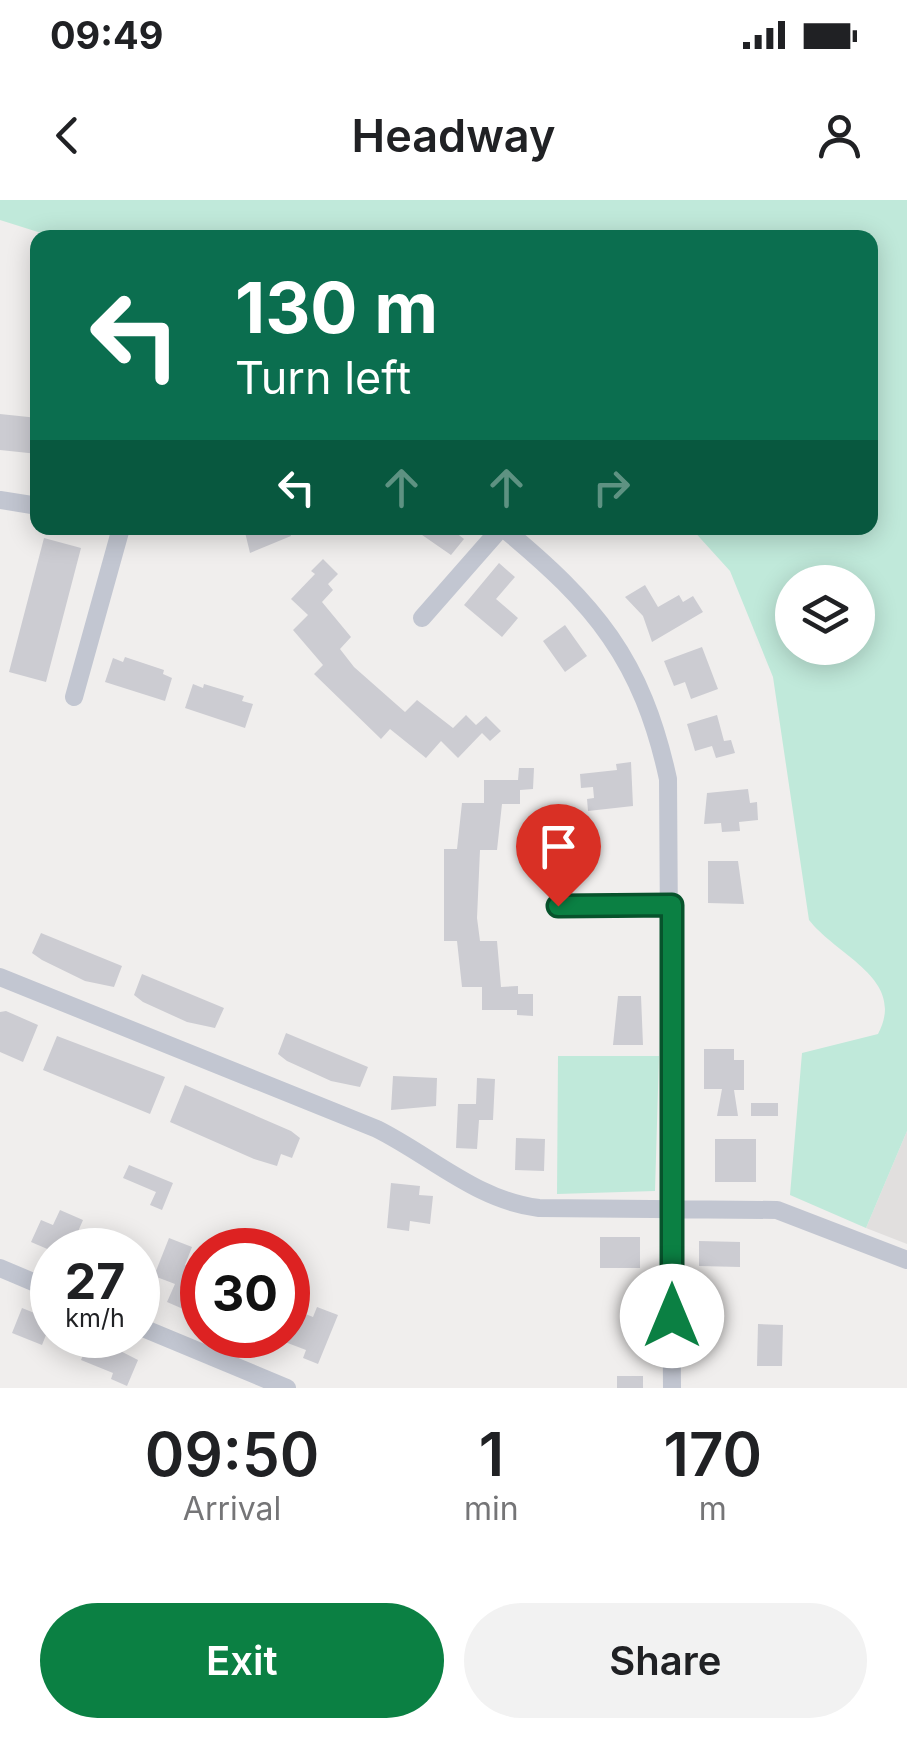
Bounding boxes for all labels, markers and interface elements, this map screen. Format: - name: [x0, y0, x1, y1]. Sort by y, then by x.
- text: 09:49: [50, 12, 163, 58]
- icon: back: [40, 108, 95, 163]
- text: Headway: [352, 108, 555, 163]
- icon: person: [812, 108, 867, 163]
- text: 130 m: [235, 265, 438, 350]
- icon: left: [70, 270, 200, 400]
- text: Turn left: [235, 350, 411, 405]
- icon: left: [269, 460, 324, 515]
- icon: ahead: [374, 460, 429, 515]
- icon: ahead: [479, 460, 534, 515]
- icon: right: [584, 460, 639, 515]
- map controls: [775, 565, 875, 665]
- button: layers: [775, 565, 875, 665]
- pin: [516, 804, 601, 907]
- icon: arrive: [531, 819, 586, 874]
- speed limit sign: 30: [180, 1228, 310, 1358]
- text: 27: [65, 1251, 125, 1311]
- position arrow: [620, 1264, 724, 1368]
- text: km/h: [65, 1303, 125, 1333]
- text: 09:50: [145, 1418, 319, 1490]
- text: 1: [479, 1418, 504, 1490]
- text: 170: [664, 1418, 762, 1490]
- text: Arrival: [183, 1489, 281, 1528]
- text: min: [464, 1489, 519, 1528]
- text: m: [699, 1489, 727, 1528]
- button: Exit: [40, 1603, 444, 1718]
- button: Share: [464, 1603, 867, 1718]

